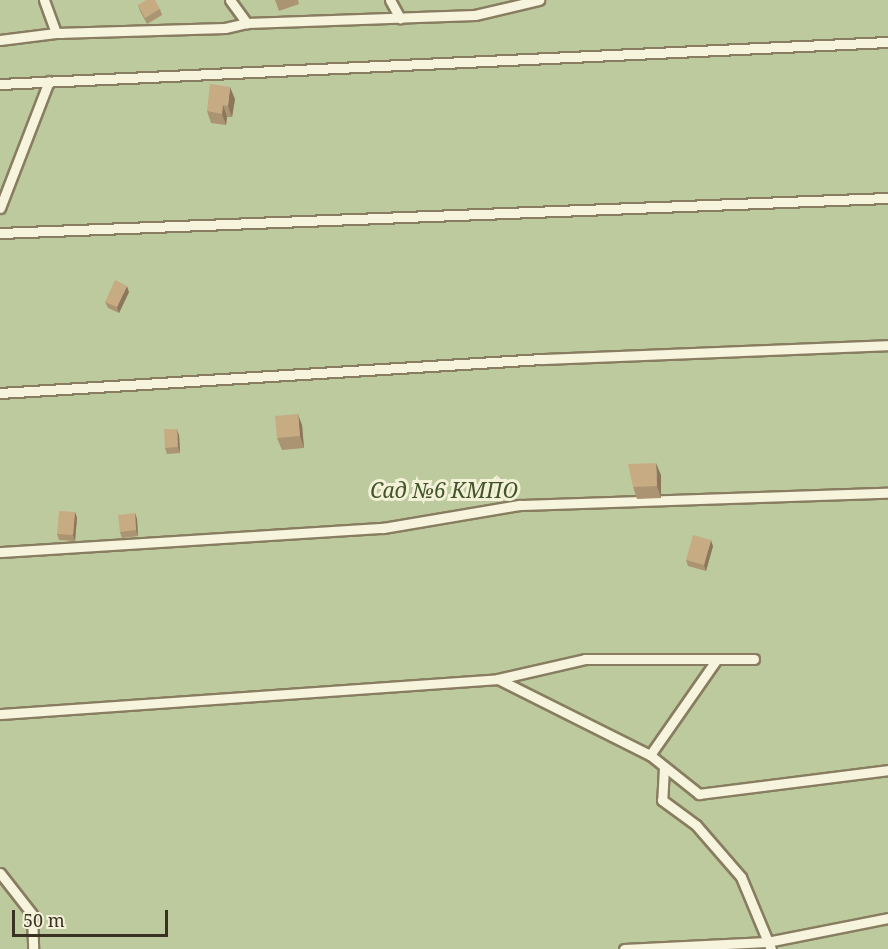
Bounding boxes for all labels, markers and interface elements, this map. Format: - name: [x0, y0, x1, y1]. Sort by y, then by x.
- park label: Сад №6 КМПО: [370, 477, 518, 503]
- scale bar: [15, 898, 171, 936]
- text: 50 m: [23, 908, 65, 932]

